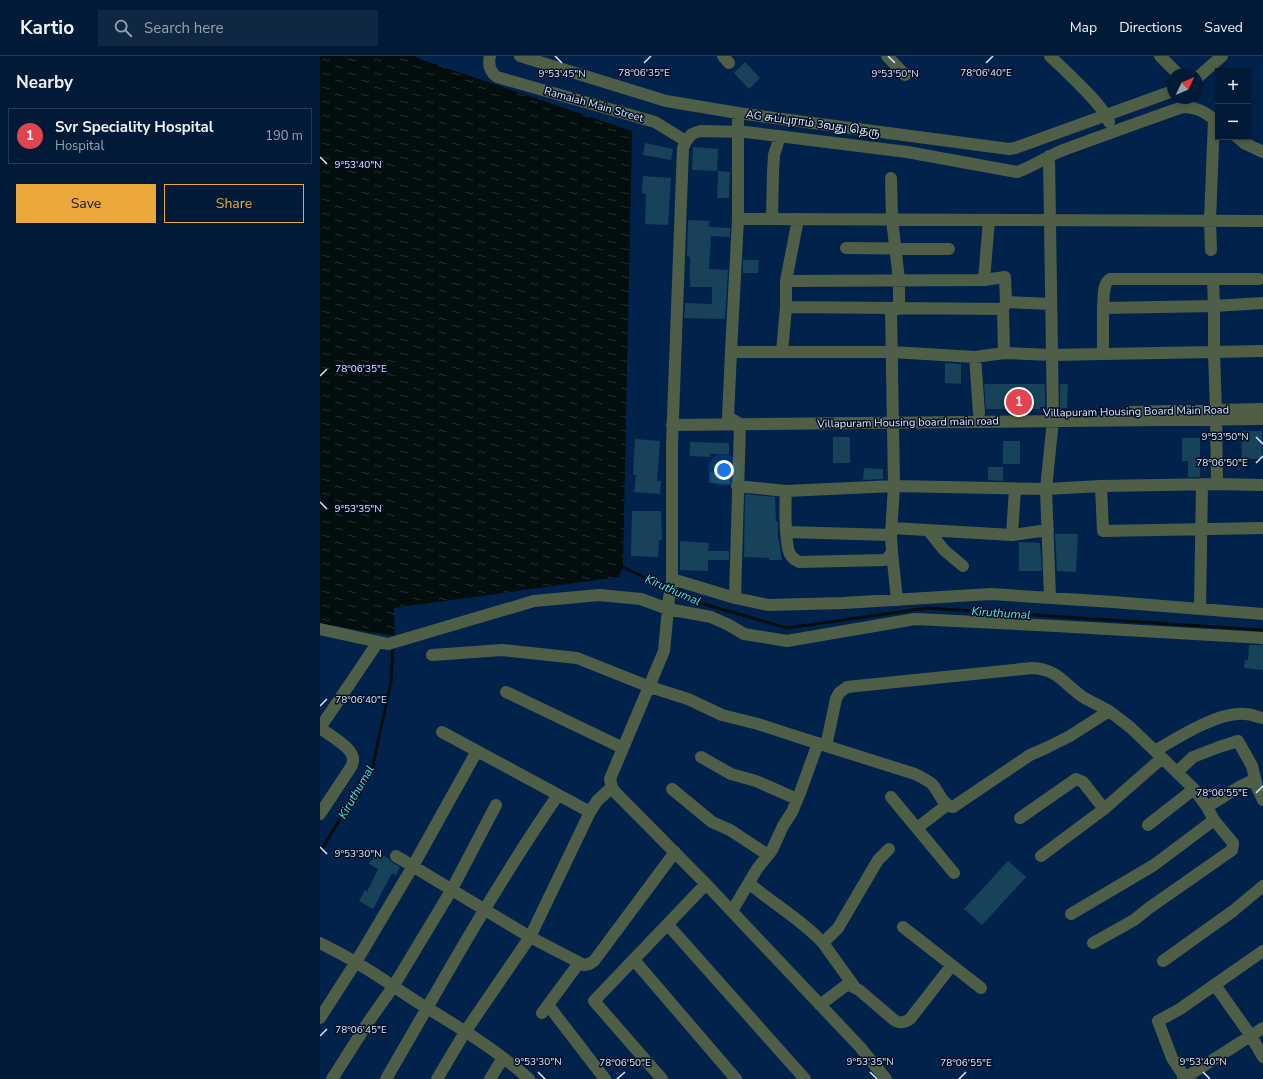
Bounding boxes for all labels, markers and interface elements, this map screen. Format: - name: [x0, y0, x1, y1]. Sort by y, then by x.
- search box: [98, 10, 378, 46]
- text: Kartio: [20, 15, 74, 41]
- icon: search: [112, 17, 134, 39]
- text: Search here: [144, 18, 224, 38]
- text: Map: [1070, 18, 1097, 37]
- text: Directions: [1119, 18, 1182, 37]
- text: Saved: [1204, 18, 1243, 37]
- text: 78°06'35"E: [618, 66, 670, 80]
- text: 78°06'40"E: [960, 66, 1012, 80]
- text: 9°53'45"N: [538, 67, 586, 81]
- text: 9°53'50"N: [871, 67, 919, 81]
- north arrow: [1167, 68, 1203, 104]
- map controls: [1215, 68, 1251, 140]
- button: +: [1215, 68, 1251, 104]
- text: Nearby: [16, 71, 73, 94]
- street label: Ramaiah Main Street: [542, 83, 645, 126]
- button: −: [1215, 104, 1251, 140]
- street label: AG சுப்புராம் 3வது தெரு: [745, 107, 881, 140]
- text: Svr Speciality Hospital: [55, 117, 213, 137]
- text: 1: [26, 127, 34, 145]
- text: 190 m: [265, 127, 303, 145]
- text: Hospital: [55, 137, 104, 155]
- text: 9°53'40"N: [334, 158, 382, 172]
- button: Save: [16, 184, 156, 223]
- button: Share: [164, 184, 304, 223]
- text: 78°06'35"E: [335, 362, 387, 376]
- pin: 1: [1006, 387, 1032, 417]
- street label: Villapuram Housing Board Main Road: [1042, 402, 1229, 421]
- street label: Villapuram Housing board main road: [816, 413, 999, 432]
- text: 9°53'50"N: [1201, 430, 1249, 444]
- text: 78°06'50"E: [1196, 456, 1248, 470]
- your location: [714, 460, 734, 480]
- text: 9°53'35"N: [334, 502, 382, 516]
- water label: Kiruthumal: [643, 571, 704, 610]
- water label: Kiruthumal: [971, 603, 1032, 623]
- text: 78°06'40"E: [335, 693, 387, 707]
- water label: Kiruthumal: [334, 762, 378, 822]
- text: 78°06'55"E: [1196, 786, 1248, 800]
- text: 9°53'30"N: [334, 847, 382, 861]
- text: 78°06'45"E: [335, 1023, 387, 1037]
- text: 9°53'30"N: [514, 1055, 562, 1069]
- text: 9°53'35"N: [846, 1055, 894, 1069]
- text: 9°53'40"N: [1179, 1055, 1227, 1069]
- text: 78°06'50"E: [599, 1056, 651, 1070]
- text: 78°06'55"E: [940, 1056, 992, 1070]

